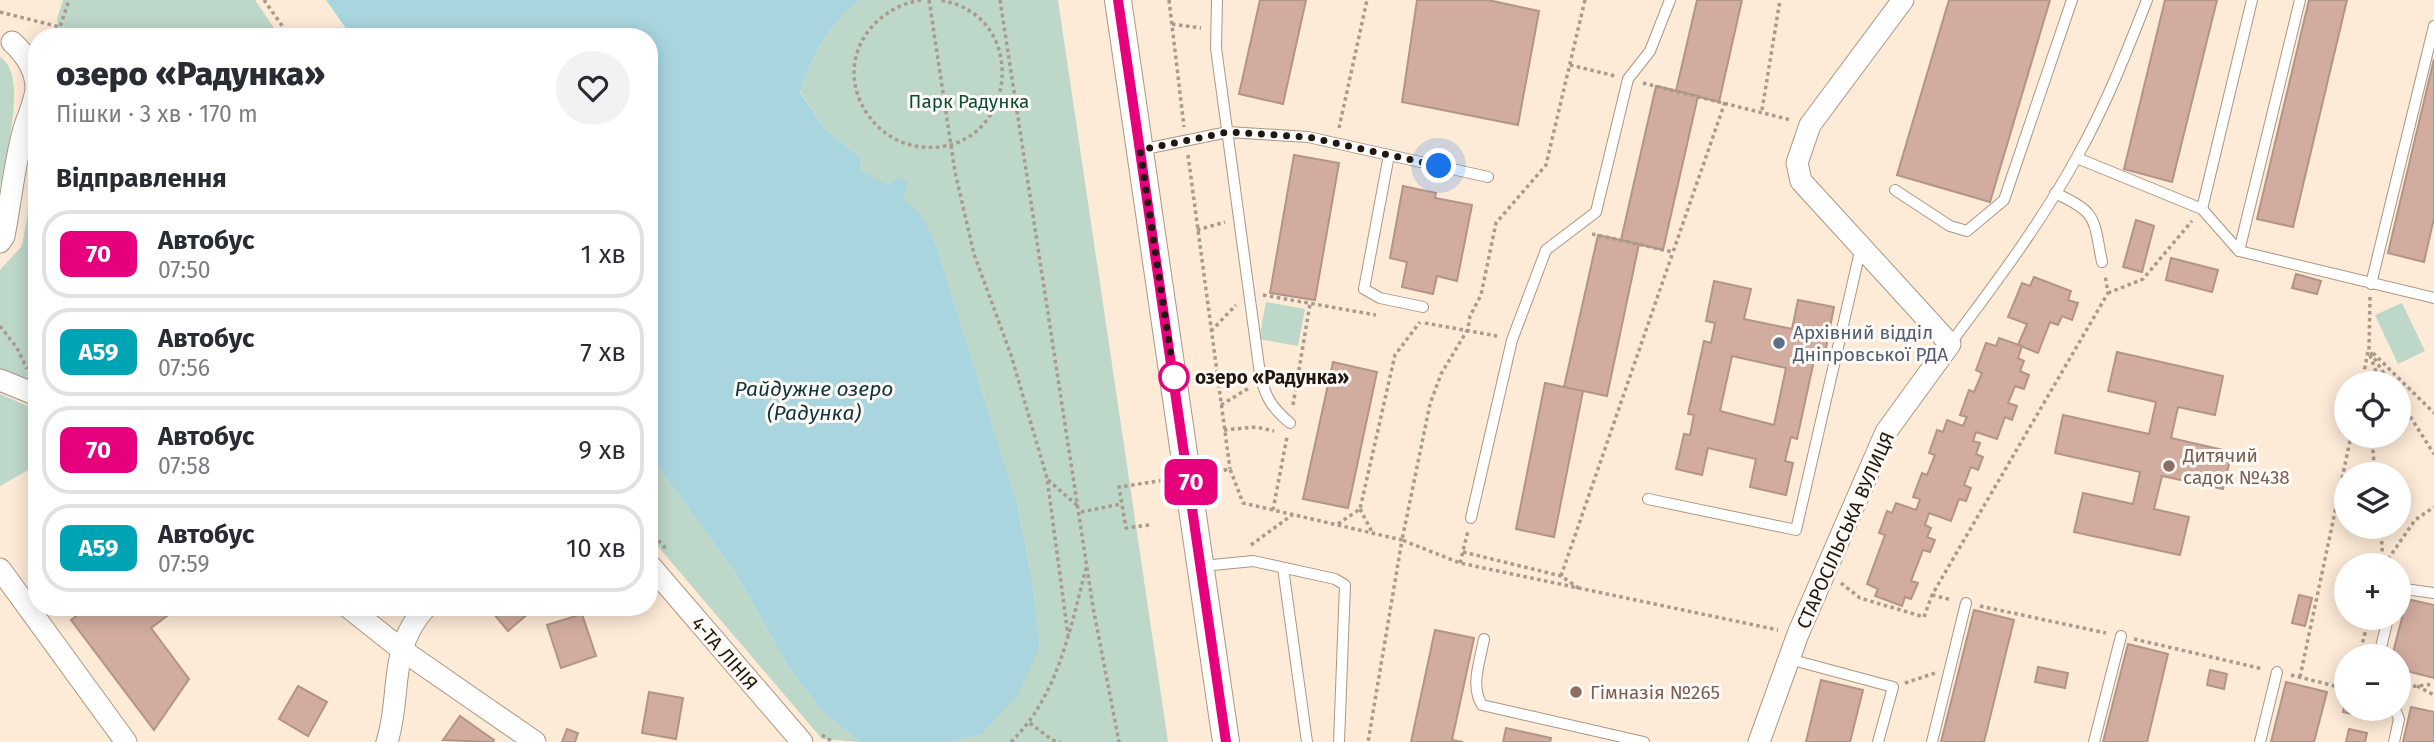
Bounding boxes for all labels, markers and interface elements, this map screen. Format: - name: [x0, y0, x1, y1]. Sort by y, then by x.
- button: heart: [556, 51, 630, 125]
- text: озеро «Радунка»: [56, 54, 325, 94]
- park label: Парк Радунка: [909, 90, 1029, 113]
- text: Пішки · 3 хв · 170 m: [56, 100, 258, 128]
- your location: [1421, 148, 1456, 183]
- text: Відправлення: [56, 163, 227, 194]
- text: Автобус: [158, 225, 255, 256]
- text: 1 хв: [581, 239, 626, 270]
- text: 70: [86, 240, 111, 268]
- text: 07:50: [158, 256, 211, 284]
- place label: Архівний відділ Дніпровської РДА: [1792, 321, 1948, 366]
- text: Автобус: [158, 323, 255, 354]
- marker: Архівний відділ Дніпровської РДА: [1771, 335, 1787, 351]
- text: 7 хв: [580, 337, 626, 368]
- text: А59: [78, 338, 119, 366]
- text: 07:56: [158, 354, 210, 382]
- marker: озеро «Радунка»: [1159, 362, 1189, 392]
- place label: озеро «Радунка»: [1195, 366, 1349, 389]
- map controls: [2334, 371, 2411, 721]
- button: locate: [2334, 371, 2411, 448]
- water label: Райдужне озеро (Радунка): [735, 376, 893, 426]
- text: Автобус: [158, 421, 255, 452]
- street label: СТАРОСІЛЬСЬКА ВУЛИЦЯ: [1792, 428, 1899, 632]
- text: 9 хв: [578, 435, 626, 466]
- text: 70: [86, 436, 111, 464]
- place label: Дитячий садок №438: [2182, 444, 2290, 489]
- text: 07:58: [158, 452, 210, 480]
- marker: Дитячий садок №438: [2161, 458, 2177, 474]
- line badge: 70: [1160, 459, 1222, 505]
- button: layers: [2334, 462, 2411, 539]
- text: 70: [1178, 468, 1204, 496]
- text: Автобус: [158, 519, 255, 550]
- text: 10 хв: [566, 533, 626, 564]
- text: А59: [78, 534, 119, 562]
- text: 07:59: [158, 550, 209, 578]
- button: +: [2334, 553, 2411, 630]
- street label: 4-ТА ЛІНІЯ: [686, 612, 763, 695]
- button: −: [2334, 644, 2411, 721]
- place label: Гімназія №265: [1590, 681, 1720, 704]
- marker: Гімназія №265: [1568, 684, 1584, 700]

